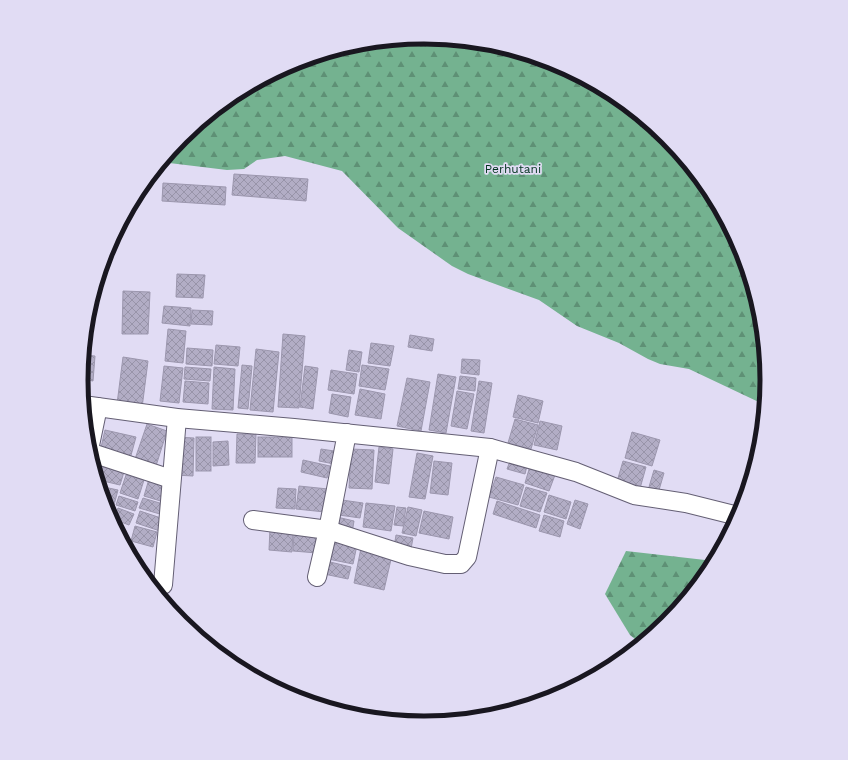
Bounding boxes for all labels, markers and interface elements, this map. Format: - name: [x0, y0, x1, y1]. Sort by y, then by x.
- park label: Perhutani: [485, 162, 541, 176]

